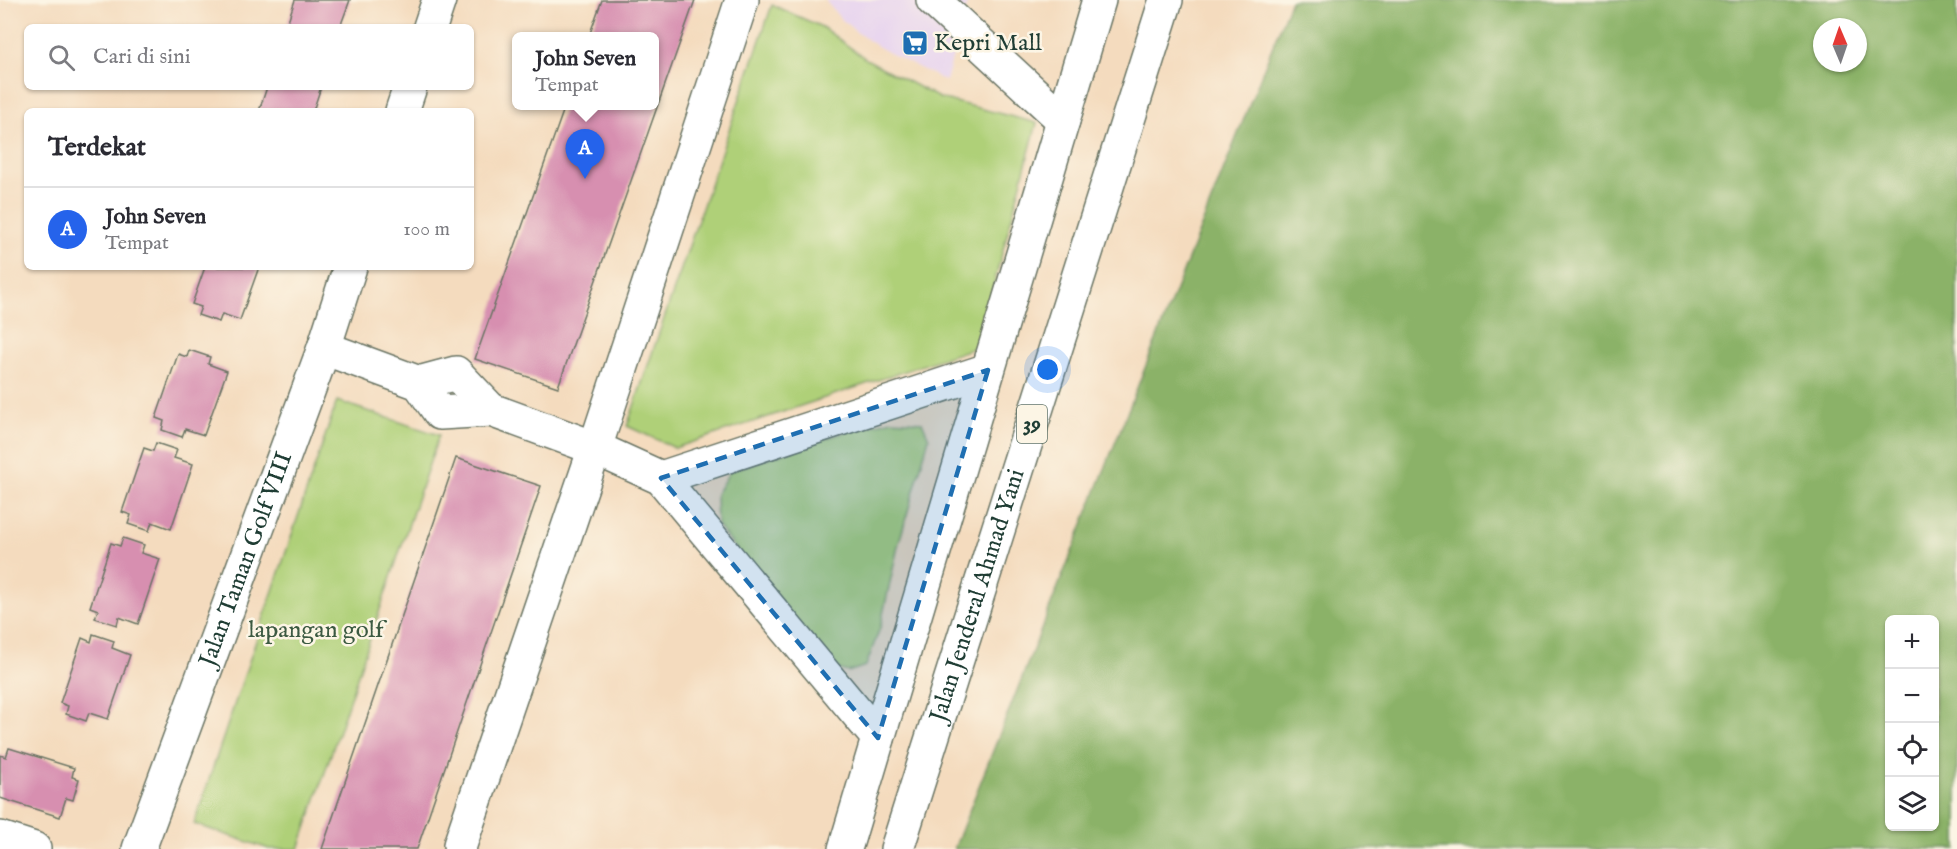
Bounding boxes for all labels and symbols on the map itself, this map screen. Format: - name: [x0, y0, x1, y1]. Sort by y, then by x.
- north arrow: [1813, 18, 1867, 72]
- supermarket icon: Kepri Mall: [900, 28, 930, 58]
- place label: Kepri Mall: [934, 28, 1042, 59]
- pin: A: [566, 130, 604, 179]
- your location: [1033, 355, 1062, 384]
- road number: 39: [1017, 405, 1047, 443]
- street label: Jalan Taman Golf VIII: [191, 447, 300, 674]
- street label: Jalan Jenderal Ahmad Yani: [922, 465, 1032, 729]
- park label: lapangan golf: [248, 615, 388, 646]

